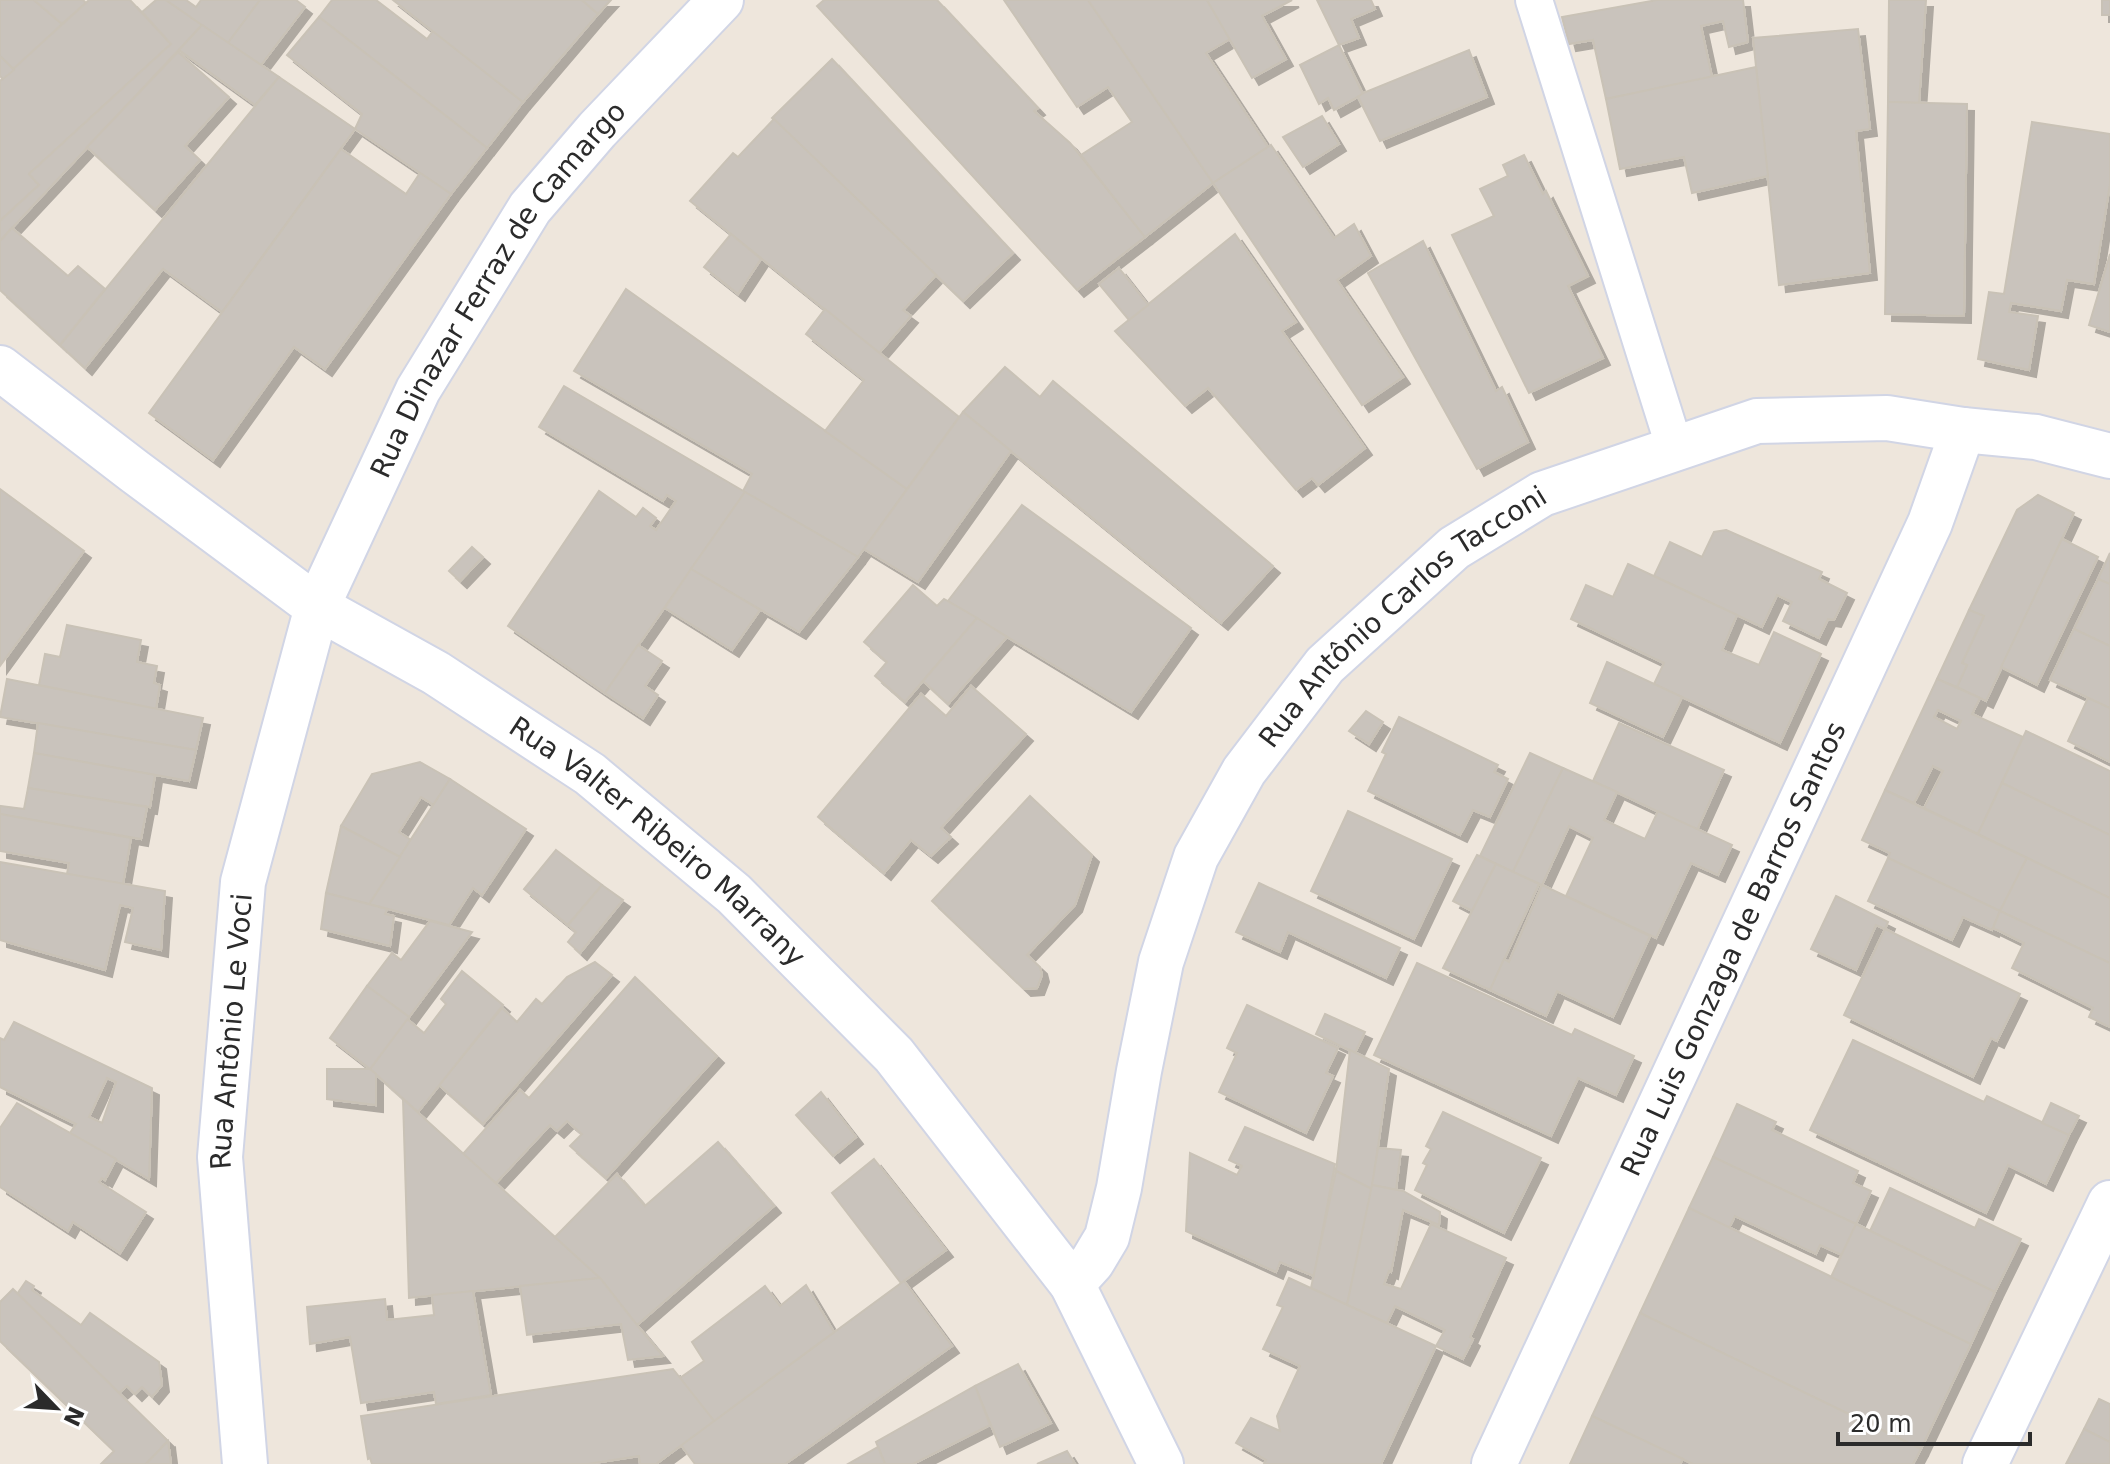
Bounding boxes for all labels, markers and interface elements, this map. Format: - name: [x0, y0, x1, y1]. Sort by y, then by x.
- street label: Rua Dinazar Ferraz de Camargo: [364, 95, 633, 483]
- street label: Rua Antônio Carlos Tacconi: [1252, 479, 1553, 754]
- street label: Rua Valter Ribeiro Marrany: [503, 710, 812, 973]
- street label: Rua Luis Gonzaga de Barros Santos: [1614, 717, 1853, 1181]
- street label: Rua Antônio Le Voci: [204, 892, 259, 1171]
- north arrow: [16, 1368, 96, 1448]
- scale bar: [1838, 1396, 2030, 1446]
- text: N: [58, 1403, 89, 1430]
- text: 20 m: [1850, 1410, 1912, 1438]

